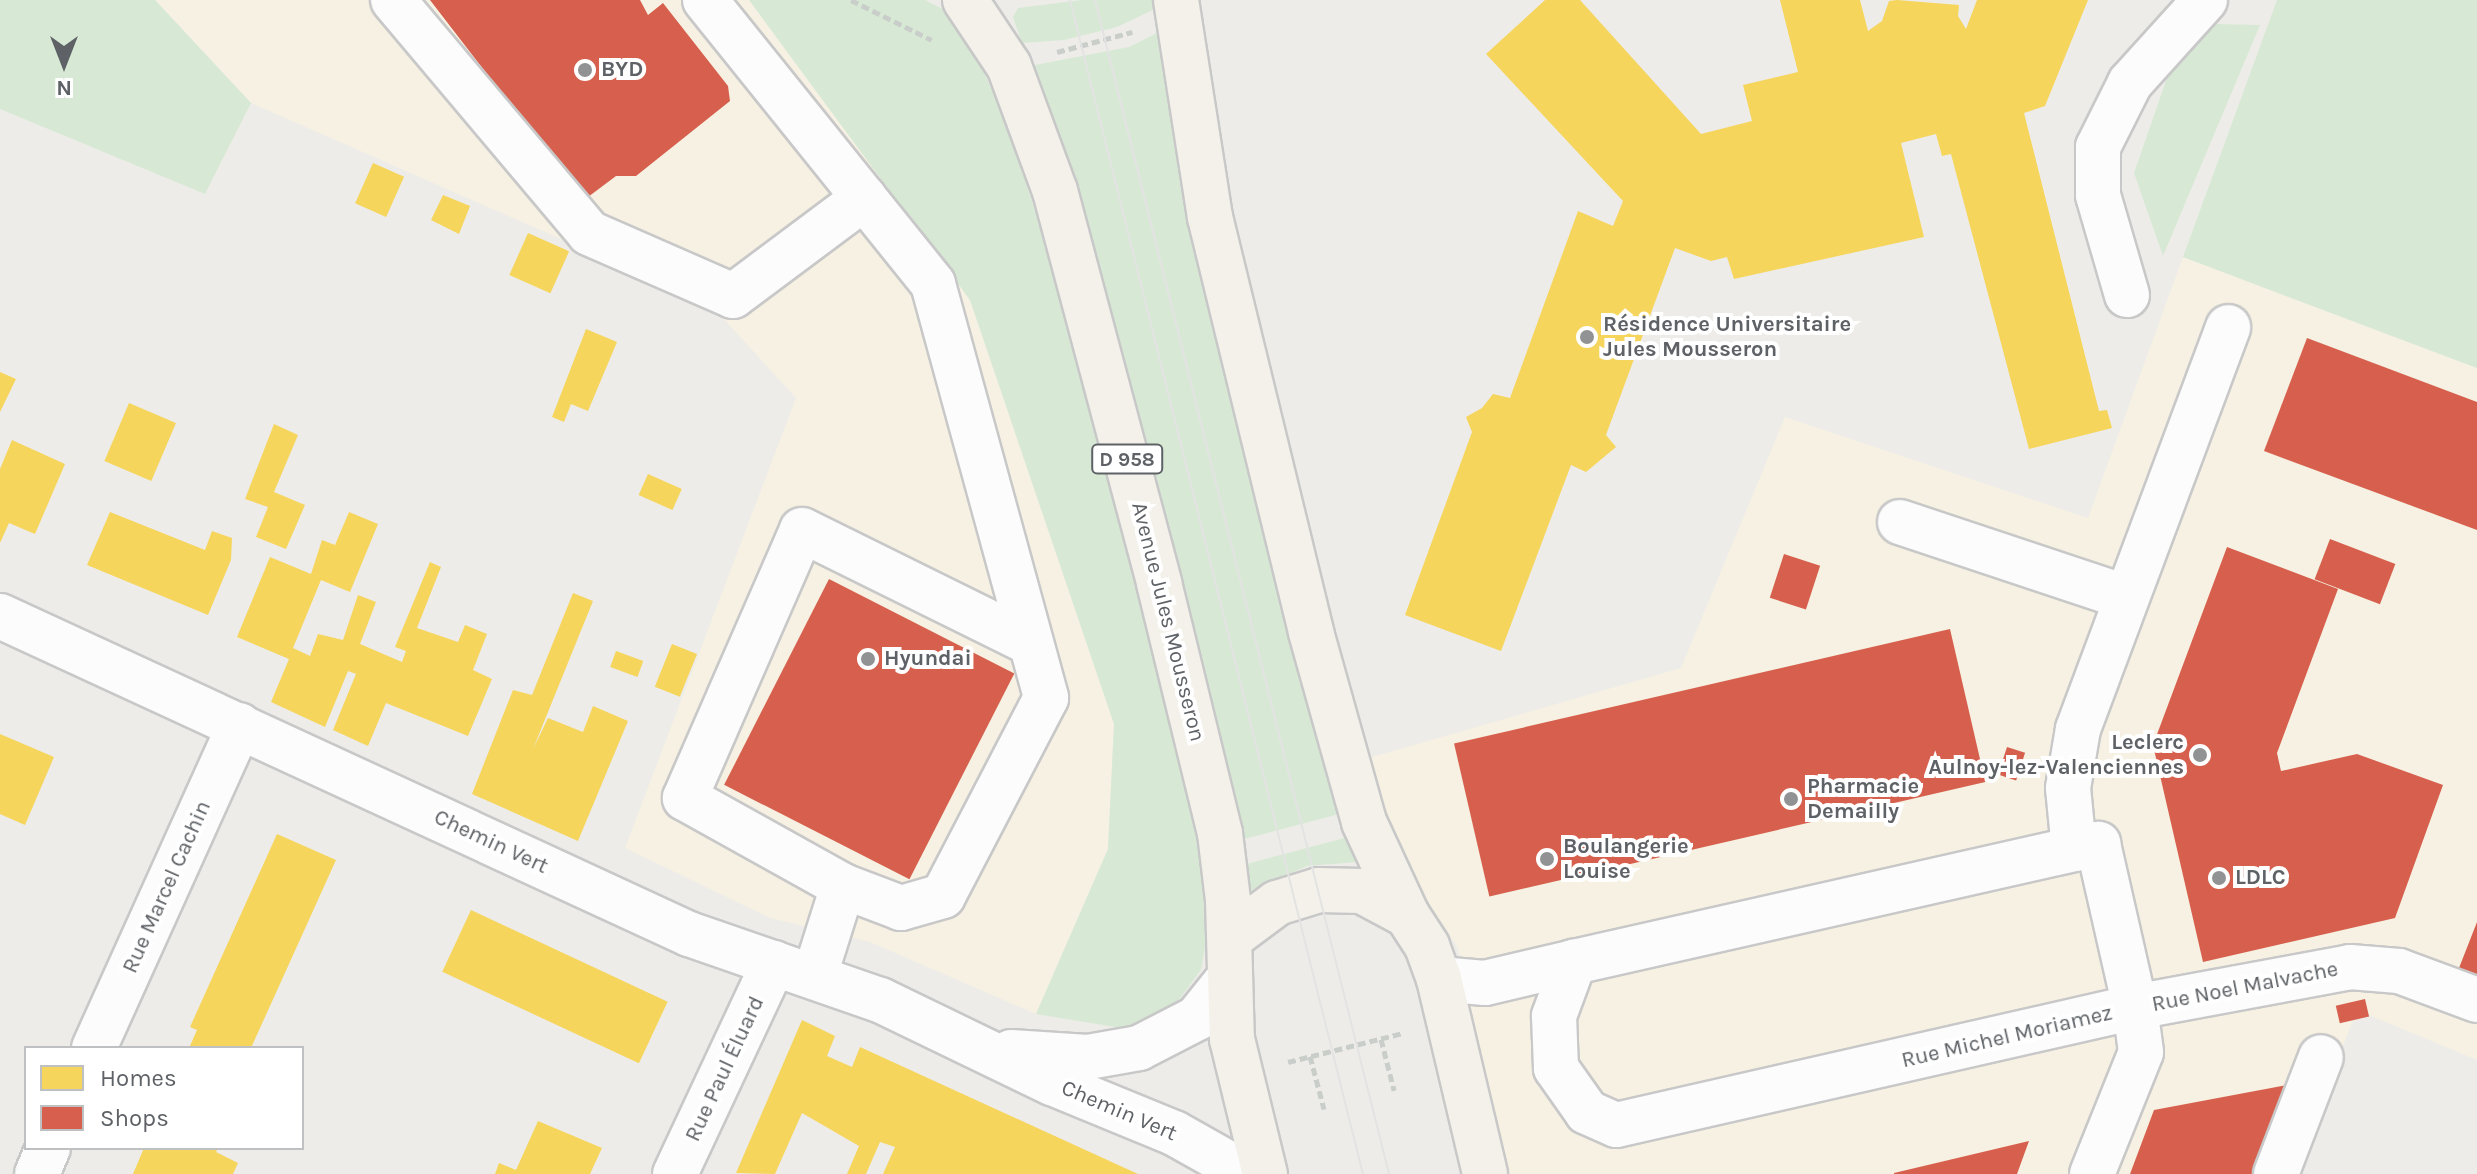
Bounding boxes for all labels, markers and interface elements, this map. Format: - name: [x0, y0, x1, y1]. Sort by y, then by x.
- north arrow: [24, 24, 104, 104]
- place label: BYD: [601, 57, 643, 83]
- marker: BYD: [576, 61, 594, 79]
- text: N: [56, 75, 72, 101]
- place label: Résidence Universitaire Jules Mousseron: [1603, 311, 1851, 362]
- marker: Résidence Universitaire Jules Mousseron: [1578, 328, 1596, 346]
- road number: D 958: [1091, 443, 1163, 475]
- street label: Avenue Jules Mousseron: [1125, 500, 1211, 744]
- place label: Hyundai: [884, 646, 972, 672]
- marker: Hyundai: [859, 650, 877, 668]
- place label: Leclerc Aulnoy-lez-Valenciennes: [1928, 729, 2184, 780]
- marker: Leclerc Aulnoy-lez-Valenciennes: [2191, 746, 2209, 764]
- place label: Pharmacie Demailly: [1807, 773, 1919, 824]
- marker: Pharmacie Demailly: [1782, 790, 1800, 808]
- street label: Rue Marcel Cachin: [117, 797, 217, 977]
- street label: Chemin Vert: [430, 804, 552, 880]
- place label: Boulangerie Louise: [1563, 833, 1689, 884]
- marker: Boulangerie Louise: [1538, 850, 1556, 868]
- place label: LDLC: [2235, 865, 2286, 891]
- marker: LDLC: [2210, 869, 2228, 887]
- street label: Rue Noel Malvache: [2150, 956, 2340, 1018]
- street label: Rue Paul Éluard: [680, 992, 770, 1146]
- street label: Rue Michel Moriamez: [1899, 1000, 2115, 1074]
- legend: [24, 1046, 304, 1150]
- text: Homes: [100, 1064, 177, 1092]
- street label: Chemin Vert: [1057, 1075, 1181, 1147]
- text: Shops: [100, 1104, 169, 1132]

